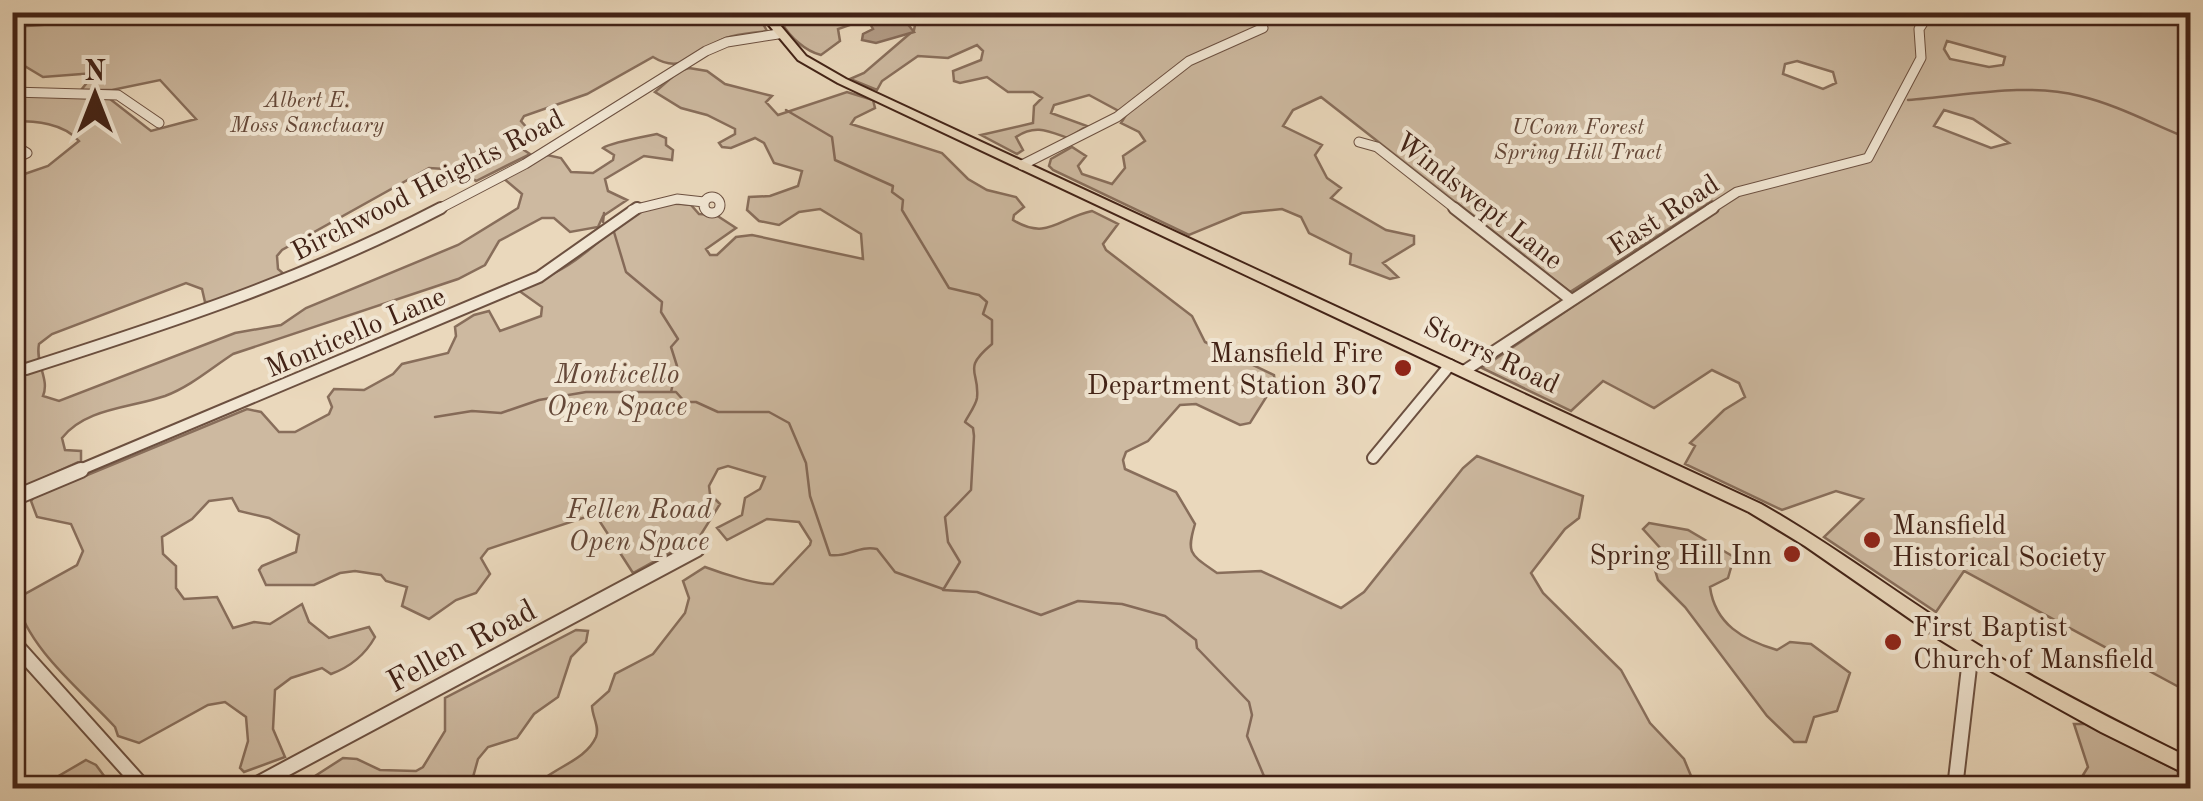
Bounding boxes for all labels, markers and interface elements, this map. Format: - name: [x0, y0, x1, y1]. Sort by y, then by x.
- north arrow: [45, 45, 145, 145]
- text: N: [84, 59, 106, 87]
- park label: Albert E. Moss Sanctuary: [229, 90, 385, 137]
- street label: Birchwood Heights Road: [288, 106, 569, 268]
- park label: UConn Forest Spring Hill Tract: [1494, 117, 1663, 164]
- street label: Windswept Lane: [1389, 128, 1567, 276]
- street label: East Road: [1604, 171, 1725, 262]
- street label: Monticello Lane: [262, 283, 450, 384]
- street label: Storrs Road: [1418, 313, 1563, 400]
- place label: Mansfield Fire Department Station 307: [1087, 341, 1383, 401]
- marker: Mansfield Fire Department Station 307: [1392, 357, 1414, 379]
- park label: Monticello Open Space: [546, 362, 688, 422]
- park label: Fellen Road Open Space: [565, 497, 712, 557]
- place label: Mansfield Historical Society: [1892, 513, 2107, 573]
- marker: Mansfield Historical Society: [1861, 529, 1883, 551]
- place label: Spring Hill Inn: [1589, 543, 1772, 571]
- marker: Spring Hill Inn: [1781, 543, 1803, 565]
- street label: Fellen Road: [383, 595, 542, 700]
- place label: First Baptist Church of Mansfield: [1913, 615, 2154, 675]
- marker: First Baptist Church of Mansfield: [1882, 631, 1904, 653]

